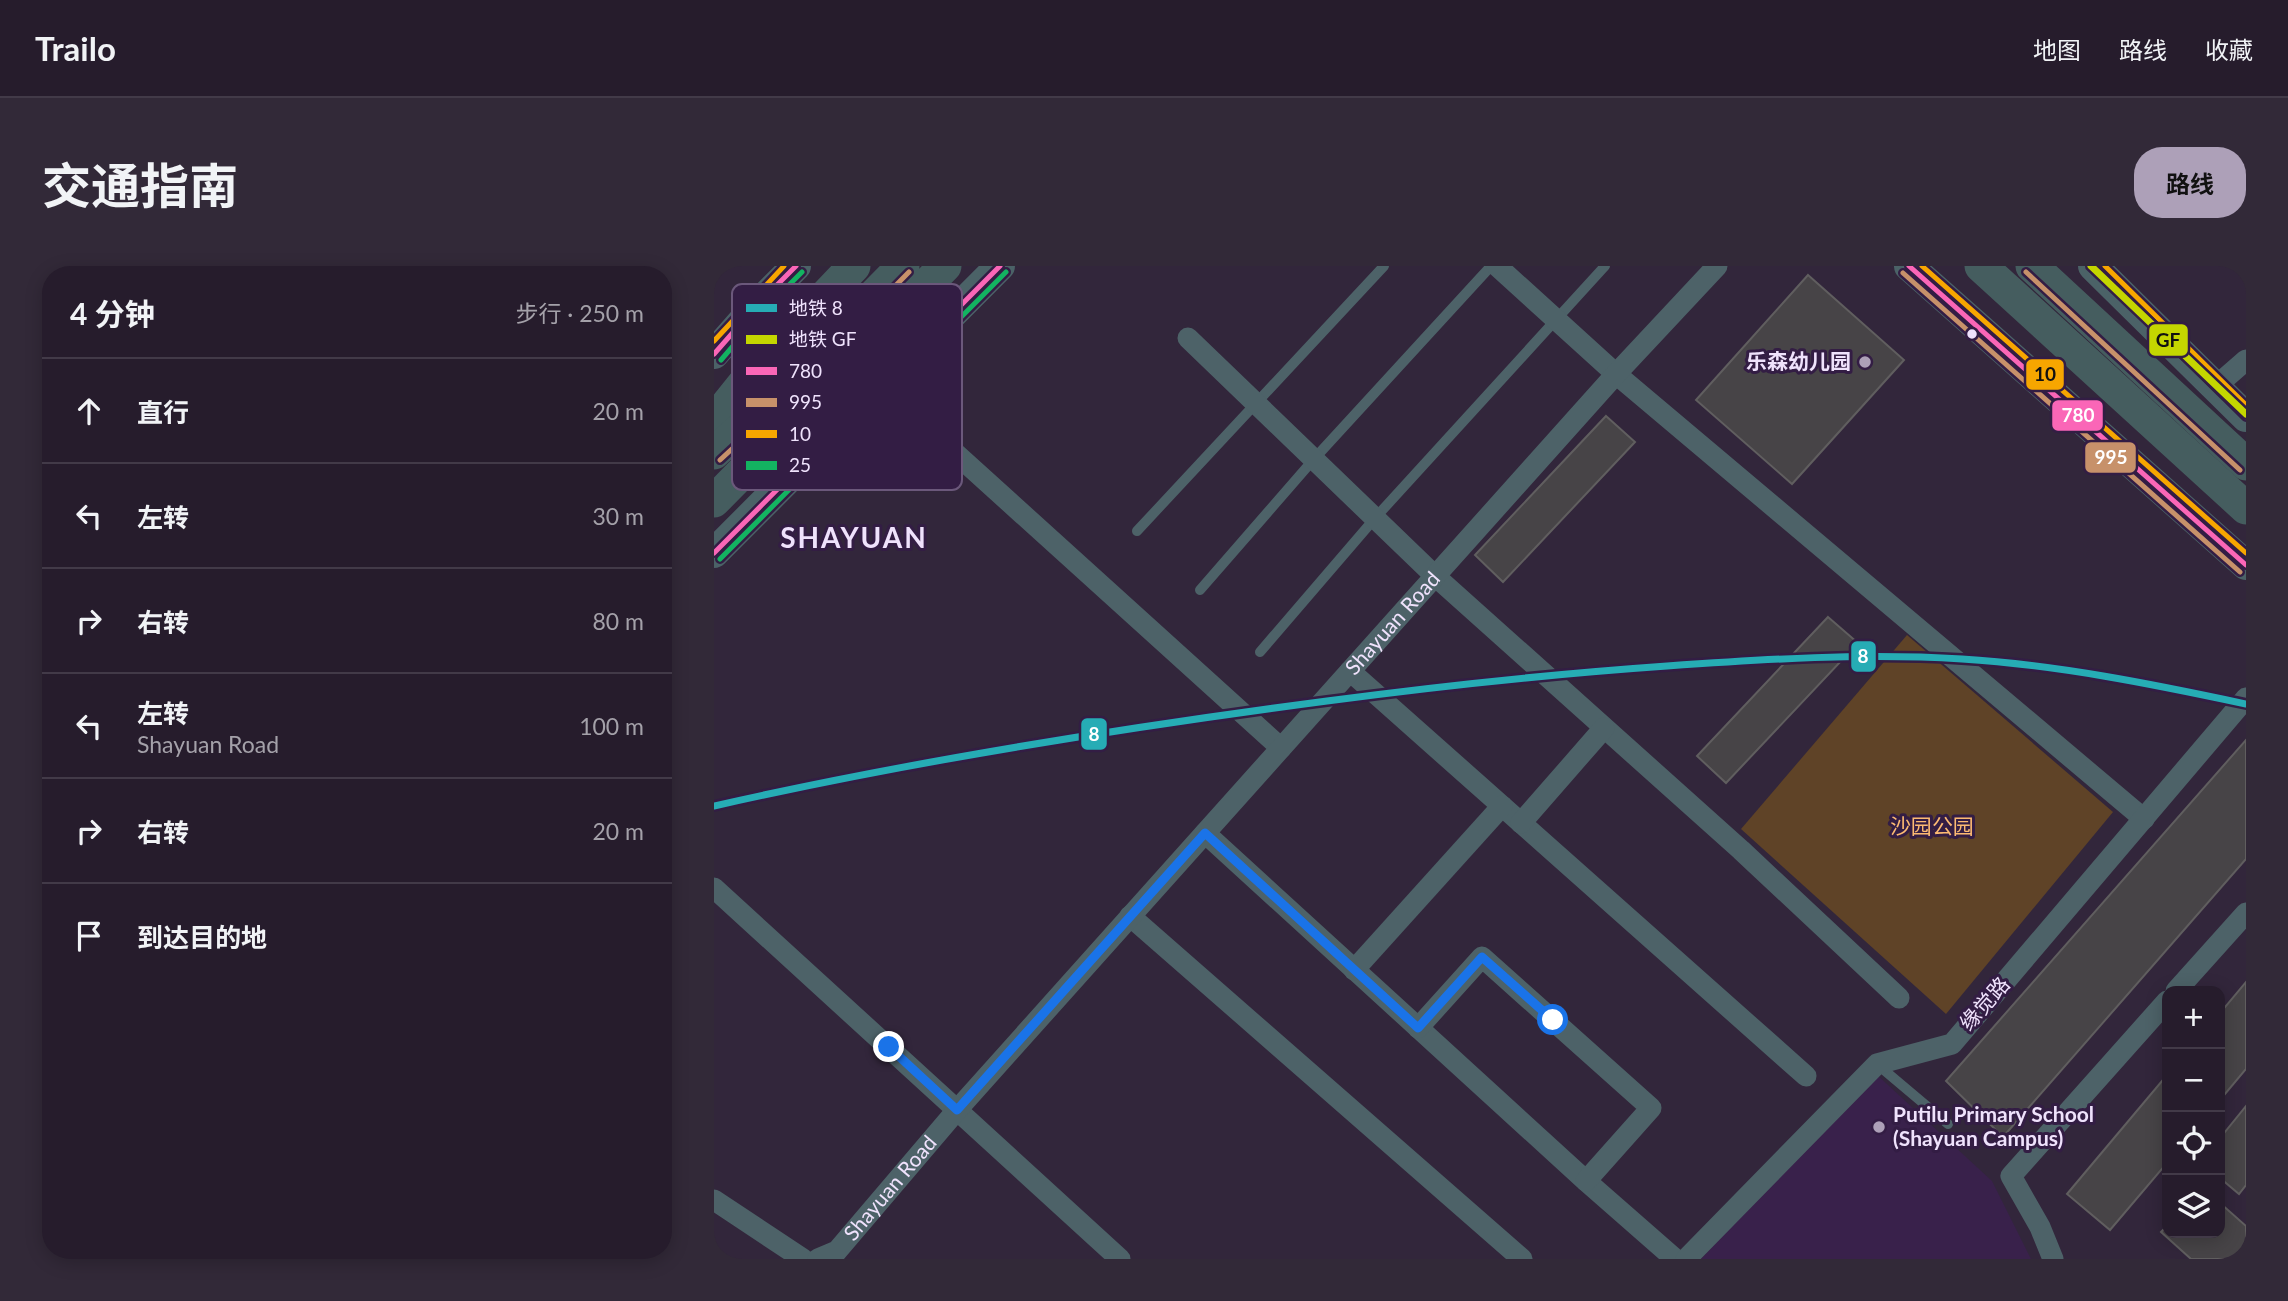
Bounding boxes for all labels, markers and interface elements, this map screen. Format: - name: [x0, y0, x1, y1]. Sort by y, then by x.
- text: Trailo: [35, 28, 116, 68]
- text: 地图: [2033, 35, 2081, 64]
- text: 路线: [2119, 35, 2167, 64]
- text: 收藏: [2205, 35, 2253, 64]
- button: 路线: [2134, 147, 2246, 218]
- text: 交通指南: [42, 156, 238, 214]
- legend: [732, 284, 962, 490]
- text: 4 分钟: [70, 295, 155, 331]
- text: 地铁 8: [789, 296, 843, 319]
- text: 步行 · 250 m: [515, 299, 644, 327]
- line badge: GF: [2148, 323, 2189, 357]
- text: 地铁 GF: [789, 327, 857, 350]
- unlabelled marker: [1965, 327, 1979, 341]
- text: GF: [2156, 328, 2181, 351]
- place label: 乐森幼儿园: [1746, 348, 1851, 373]
- marker: 乐森幼儿园: [1857, 354, 1873, 370]
- line badge: 10: [2025, 358, 2065, 391]
- text: 780: [789, 359, 822, 382]
- text: 10: [2034, 362, 2056, 385]
- text: 995: [789, 390, 822, 413]
- icon: ahead: [70, 392, 108, 430]
- text: 直行: [137, 396, 189, 428]
- text: 20 m: [593, 397, 644, 425]
- line badge: 780: [2051, 399, 2104, 432]
- text: 780: [2061, 403, 2095, 426]
- text: 10: [789, 422, 811, 445]
- line badge: 995: [2084, 441, 2137, 474]
- text: 995: [2094, 445, 2128, 468]
- text: 25: [789, 453, 811, 476]
- icon: left: [70, 497, 108, 535]
- text: 左转: [137, 501, 189, 533]
- text: 30 m: [593, 502, 644, 530]
- district label: SHAYUAN: [780, 520, 928, 554]
- street label: Shayuan Road: [1339, 566, 1444, 679]
- icon: right: [70, 602, 108, 640]
- text: 右转: [137, 606, 189, 638]
- text: 80 m: [593, 607, 644, 635]
- line badge: 8: [1850, 640, 1877, 673]
- text: 8: [1857, 644, 1869, 667]
- text: 左转: [137, 697, 189, 729]
- icon: left: [70, 707, 108, 745]
- text: 100 m: [579, 712, 644, 740]
- line badge: 8: [1080, 717, 1108, 751]
- text: 8: [1088, 722, 1100, 745]
- text: Shayuan Road: [137, 730, 279, 758]
- icon: right: [70, 812, 108, 850]
- park label: 沙园公园: [1890, 813, 1974, 838]
- text: 右转: [137, 816, 189, 848]
- text: 20 m: [593, 817, 644, 845]
- icon: arrive: [70, 917, 108, 955]
- text: 到达目的地: [137, 921, 267, 953]
- street label: 缘觉路: [1954, 971, 2014, 1035]
- map controls: [2162, 986, 2225, 1238]
- button: +: [2162, 986, 2225, 1049]
- route start: [1537, 1004, 1568, 1035]
- route end: [873, 1031, 904, 1062]
- button: −: [2162, 1049, 2225, 1112]
- place label: Putilu Primary School (Shayuan Campus): [1893, 1101, 2094, 1150]
- button: locate: [2162, 1112, 2225, 1175]
- marker: Putilu Primary School (Shayuan Campus): [1871, 1119, 1887, 1135]
- street label: Shayuan Road: [838, 1130, 941, 1245]
- button: layers: [2162, 1175, 2225, 1238]

